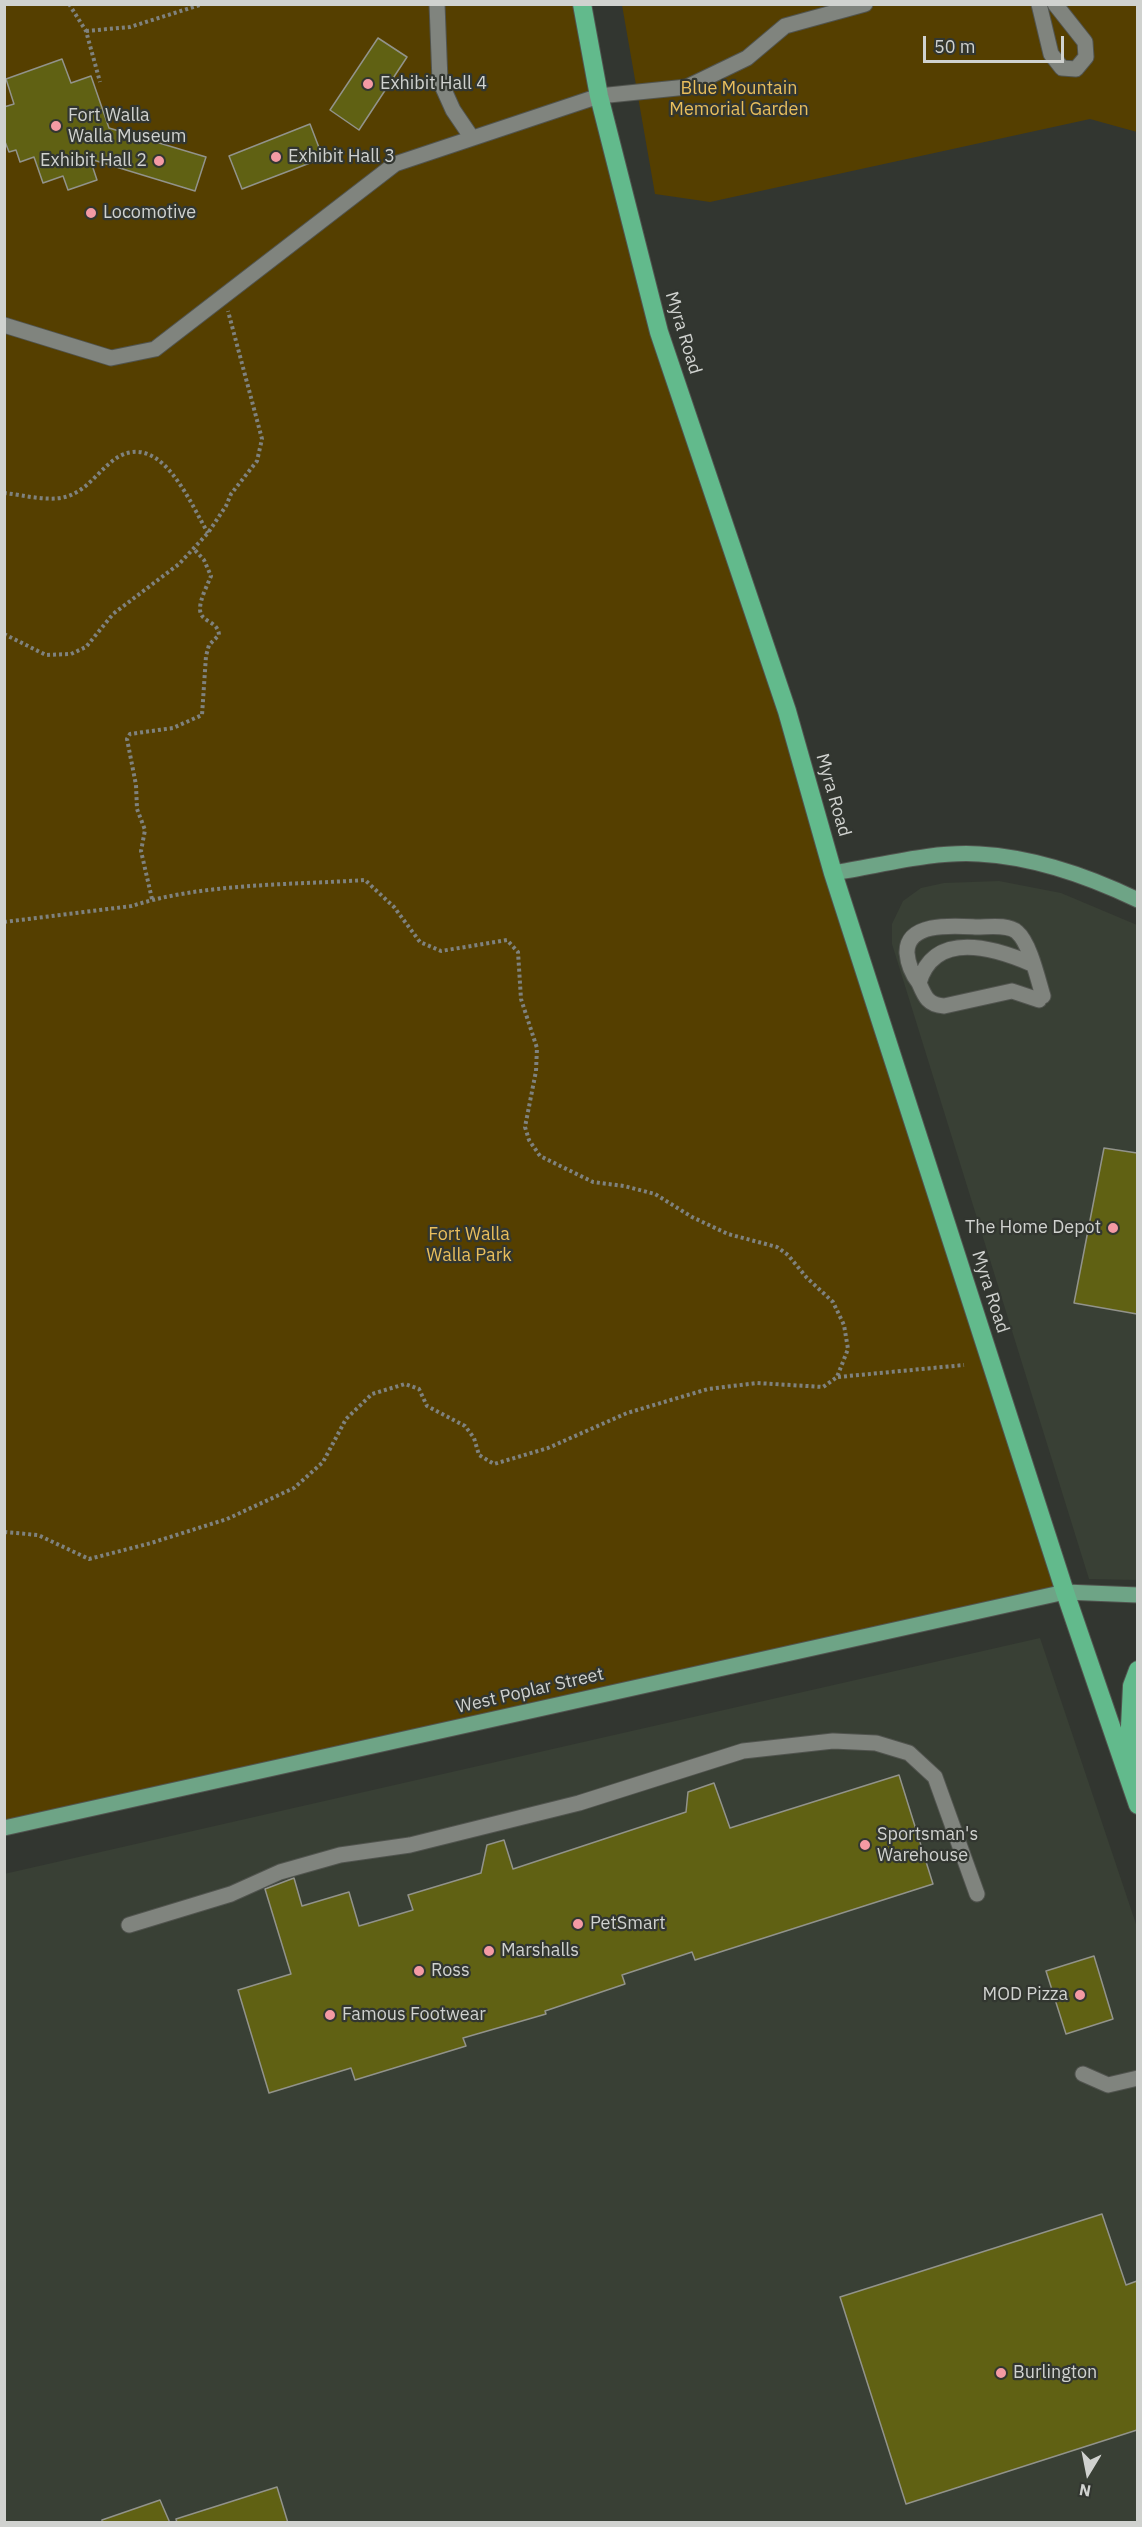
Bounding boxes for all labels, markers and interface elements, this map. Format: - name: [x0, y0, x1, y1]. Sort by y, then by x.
- scale bar: [926, 24, 1067, 62]
- text: 50 m: [934, 35, 976, 58]
- place label: Exhibit Hall 4: [380, 73, 487, 95]
- marker: Exhibit Hall 4: [361, 77, 375, 91]
- park label: Blue Mountain Memorial Garden: [669, 78, 809, 121]
- place label: Fort Walla Walla Museum: [68, 105, 186, 148]
- marker: Fort Walla Walla Museum: [49, 119, 63, 133]
- place label: Exhibit Hall 3: [288, 146, 395, 168]
- place label: Exhibit Hall 2: [40, 150, 147, 172]
- marker: Exhibit Hall 3: [269, 150, 283, 164]
- marker: Exhibit Hall 2: [152, 154, 166, 168]
- place label: Locomotive: [103, 202, 196, 224]
- marker: Locomotive: [84, 206, 98, 220]
- street label: Myra Road: [660, 289, 706, 377]
- street label: Myra Road: [811, 751, 855, 839]
- place label: The Home Depot: [965, 1217, 1101, 1239]
- marker: The Home Depot: [1106, 1221, 1120, 1235]
- park label: Fort Walla Walla Park: [426, 1224, 512, 1266]
- street label: Myra Road: [967, 1248, 1013, 1336]
- street label: West Poplar Street: [454, 1664, 606, 1718]
- place label: Sportsman's Warehouse: [877, 1824, 978, 1866]
- marker: Sportsman's Warehouse: [858, 1838, 872, 1852]
- place label: PetSmart: [590, 1913, 666, 1935]
- marker: PetSmart: [571, 1917, 585, 1931]
- place label: Marshalls: [501, 1940, 579, 1962]
- marker: Marshalls: [482, 1944, 496, 1958]
- place label: Ross: [431, 1960, 470, 1982]
- marker: Ross: [412, 1964, 426, 1978]
- place label: MOD Pizza: [983, 1984, 1068, 2006]
- marker: MOD Pizza: [1073, 1988, 1087, 2002]
- place label: Famous Footwear: [342, 2004, 486, 2026]
- marker: Famous Footwear: [323, 2008, 337, 2022]
- place label: Burlington: [1013, 2362, 1097, 2384]
- marker: Burlington: [994, 2366, 1008, 2380]
- north arrow: [1058, 2443, 1118, 2503]
- text: N: [1077, 2480, 1092, 2502]

